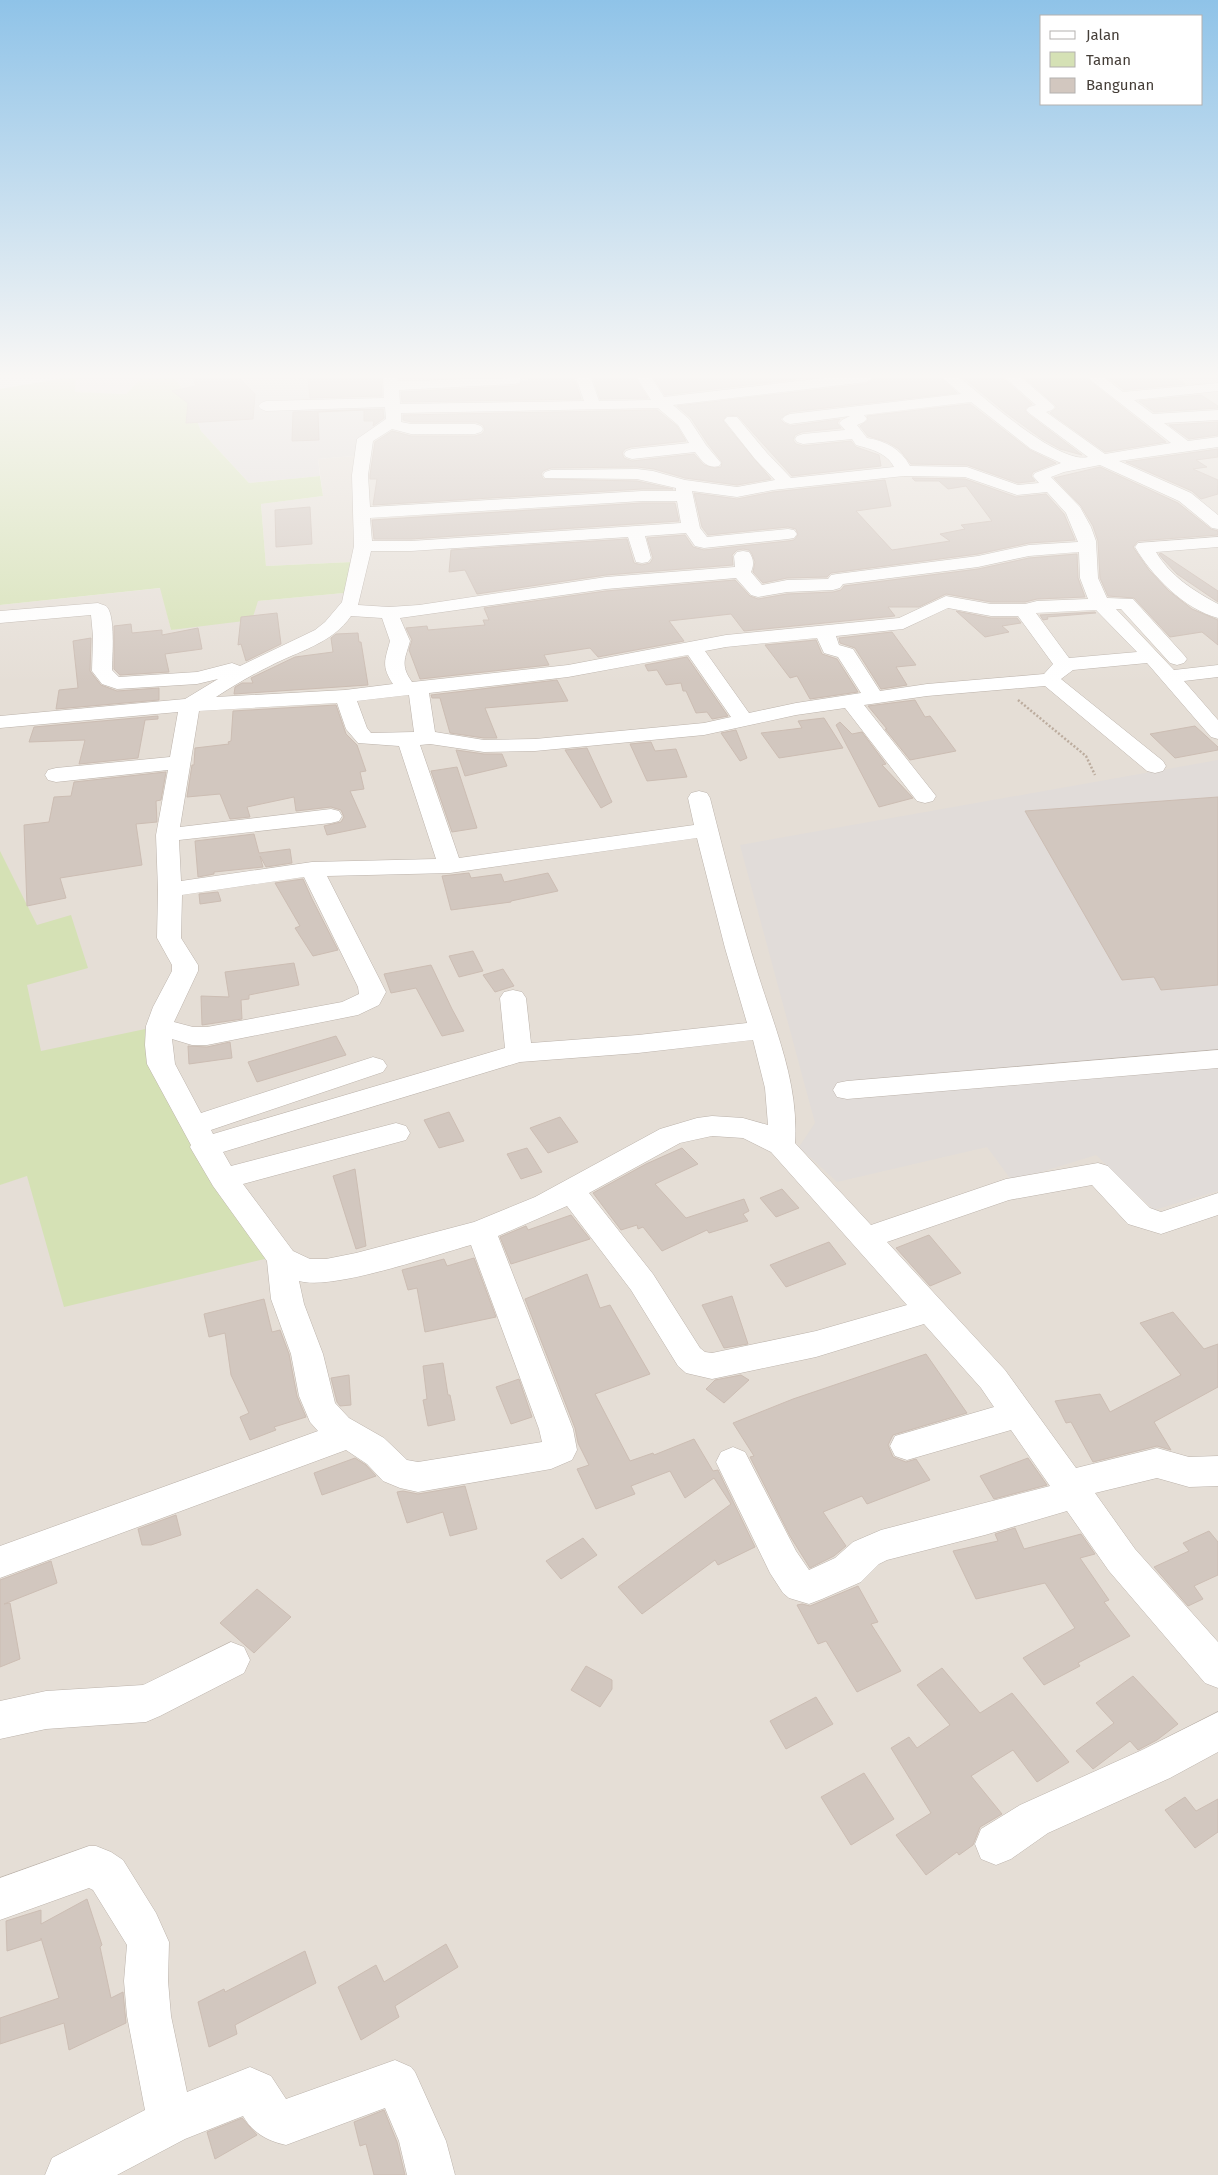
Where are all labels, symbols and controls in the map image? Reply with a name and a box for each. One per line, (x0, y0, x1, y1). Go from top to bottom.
legend (1040, 15, 1203, 105)
text: Jalan (1086, 26, 1120, 44)
text: Taman (1086, 51, 1131, 69)
text: Bangunan (1086, 76, 1154, 94)

